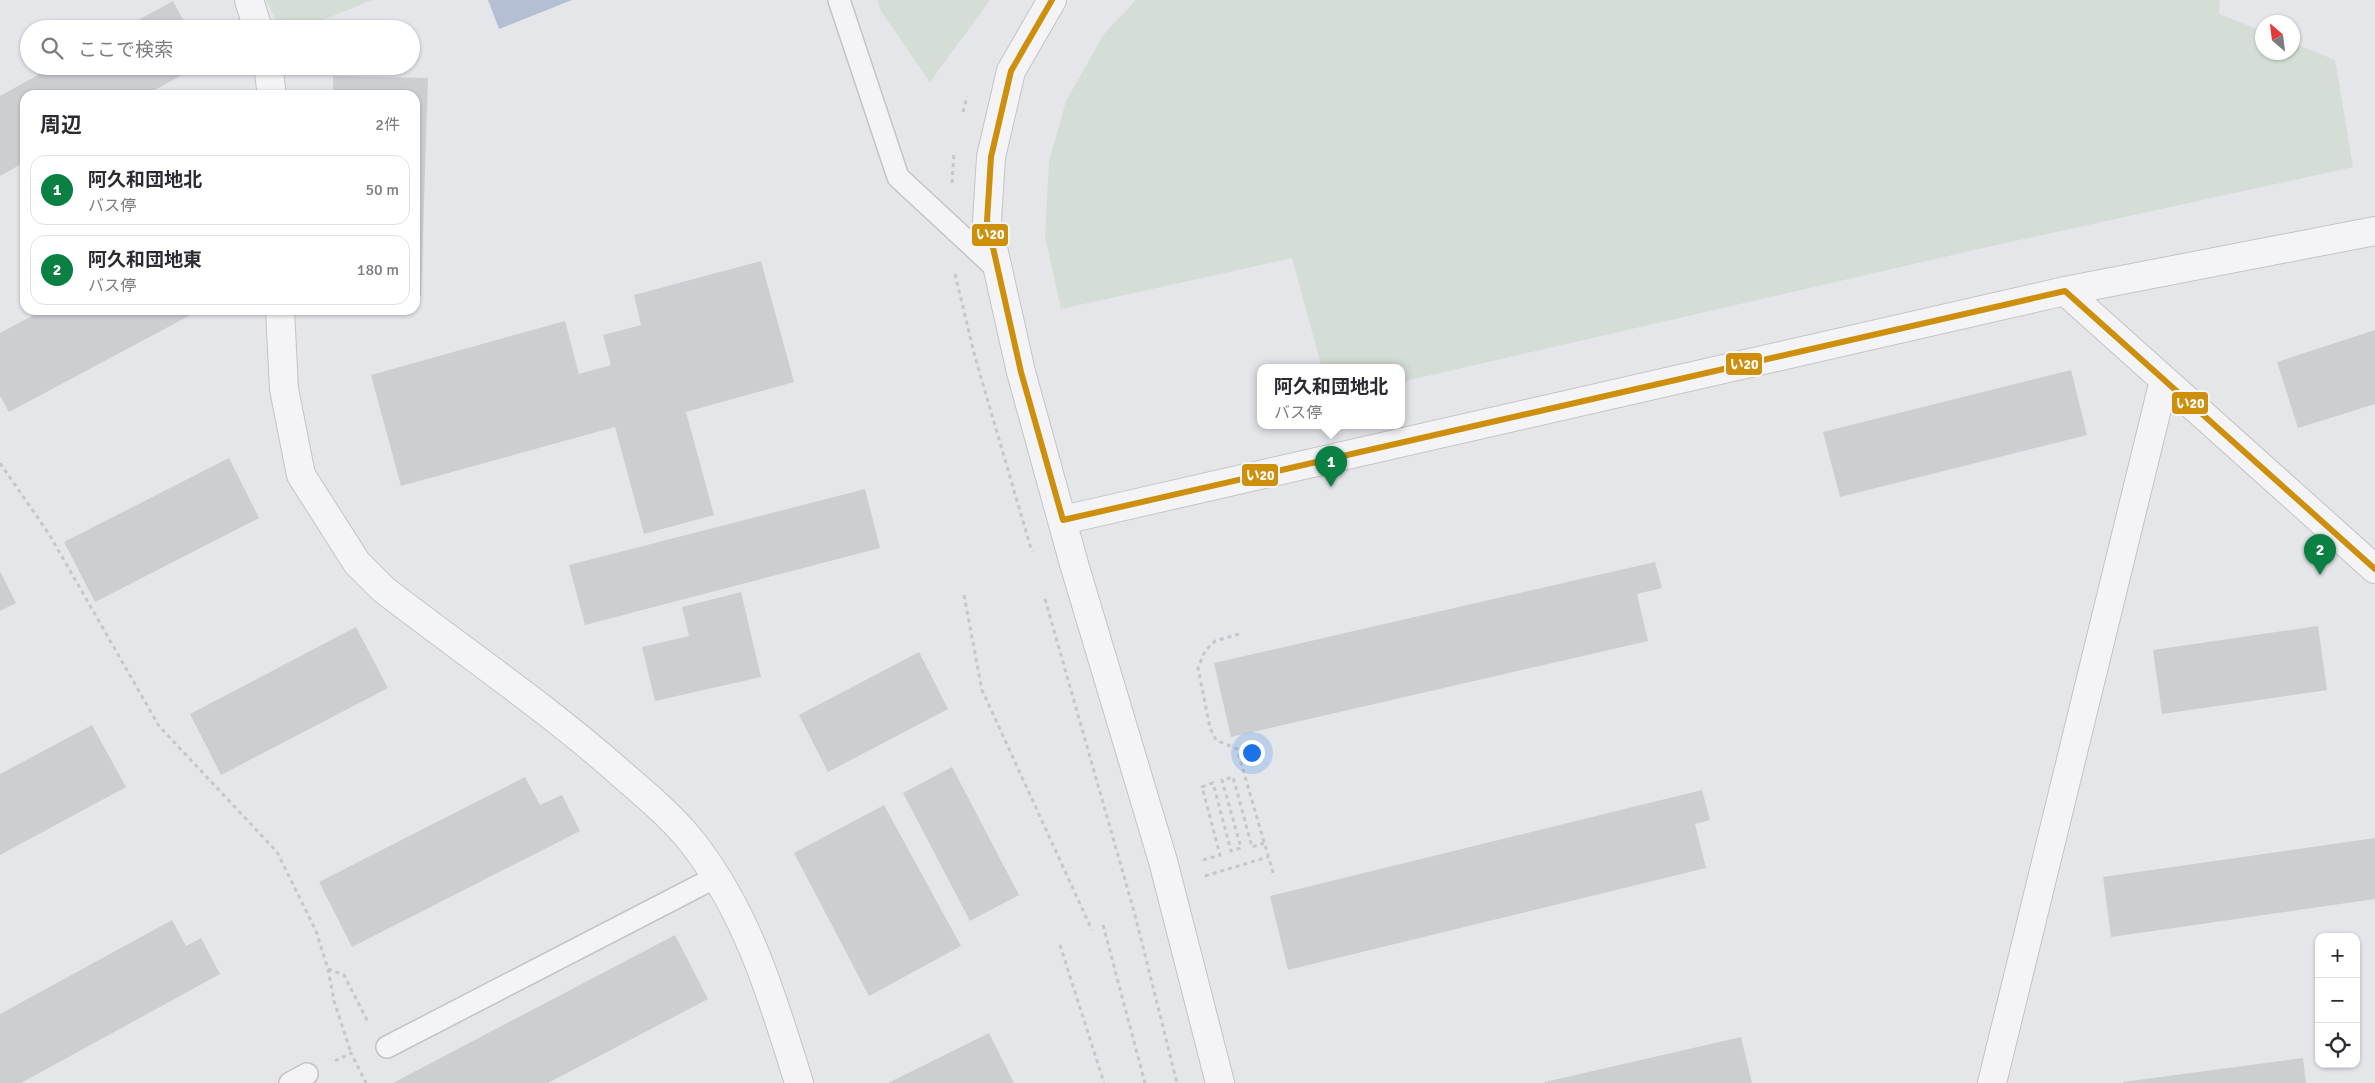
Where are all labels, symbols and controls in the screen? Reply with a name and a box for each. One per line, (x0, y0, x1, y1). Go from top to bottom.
north arrow (2255, 15, 2300, 60)
search box (20, 20, 420, 75)
icon: search (38, 34, 66, 62)
text: ここで検索 (78, 38, 173, 62)
text: 周辺 (40, 112, 82, 138)
text: 2件 (375, 115, 400, 135)
text: 阿久和団地北 (88, 168, 202, 192)
text: 1 (53, 180, 61, 200)
text: 50 m (365, 180, 399, 200)
text: バス停 (88, 196, 136, 216)
line badge: い20 (971, 223, 1009, 247)
text: い20 (975, 226, 1005, 243)
text: 阿久和団地東 (88, 248, 202, 272)
text: 2 (53, 260, 61, 280)
text: 180 m (357, 260, 399, 280)
text: バス停 (88, 276, 136, 296)
line badge: い20 (1725, 352, 1763, 376)
text: い20 (1729, 356, 1759, 373)
popup (1257, 364, 1405, 429)
text: 阿久和団地北 (1274, 375, 1388, 399)
line badge: い20 (2171, 391, 2209, 415)
text: い20 (2175, 395, 2205, 412)
text: バス停 (1274, 403, 1322, 423)
pin: 1 (1315, 446, 1347, 487)
line badge: い20 (1241, 463, 1279, 487)
text: い20 (1245, 467, 1275, 484)
pin: 2 (2304, 534, 2336, 575)
your location (1239, 740, 1265, 766)
map controls (2315, 933, 2360, 1068)
button: + (2315, 933, 2360, 978)
button: − (2315, 978, 2360, 1023)
button: locate (2315, 1023, 2360, 1068)

